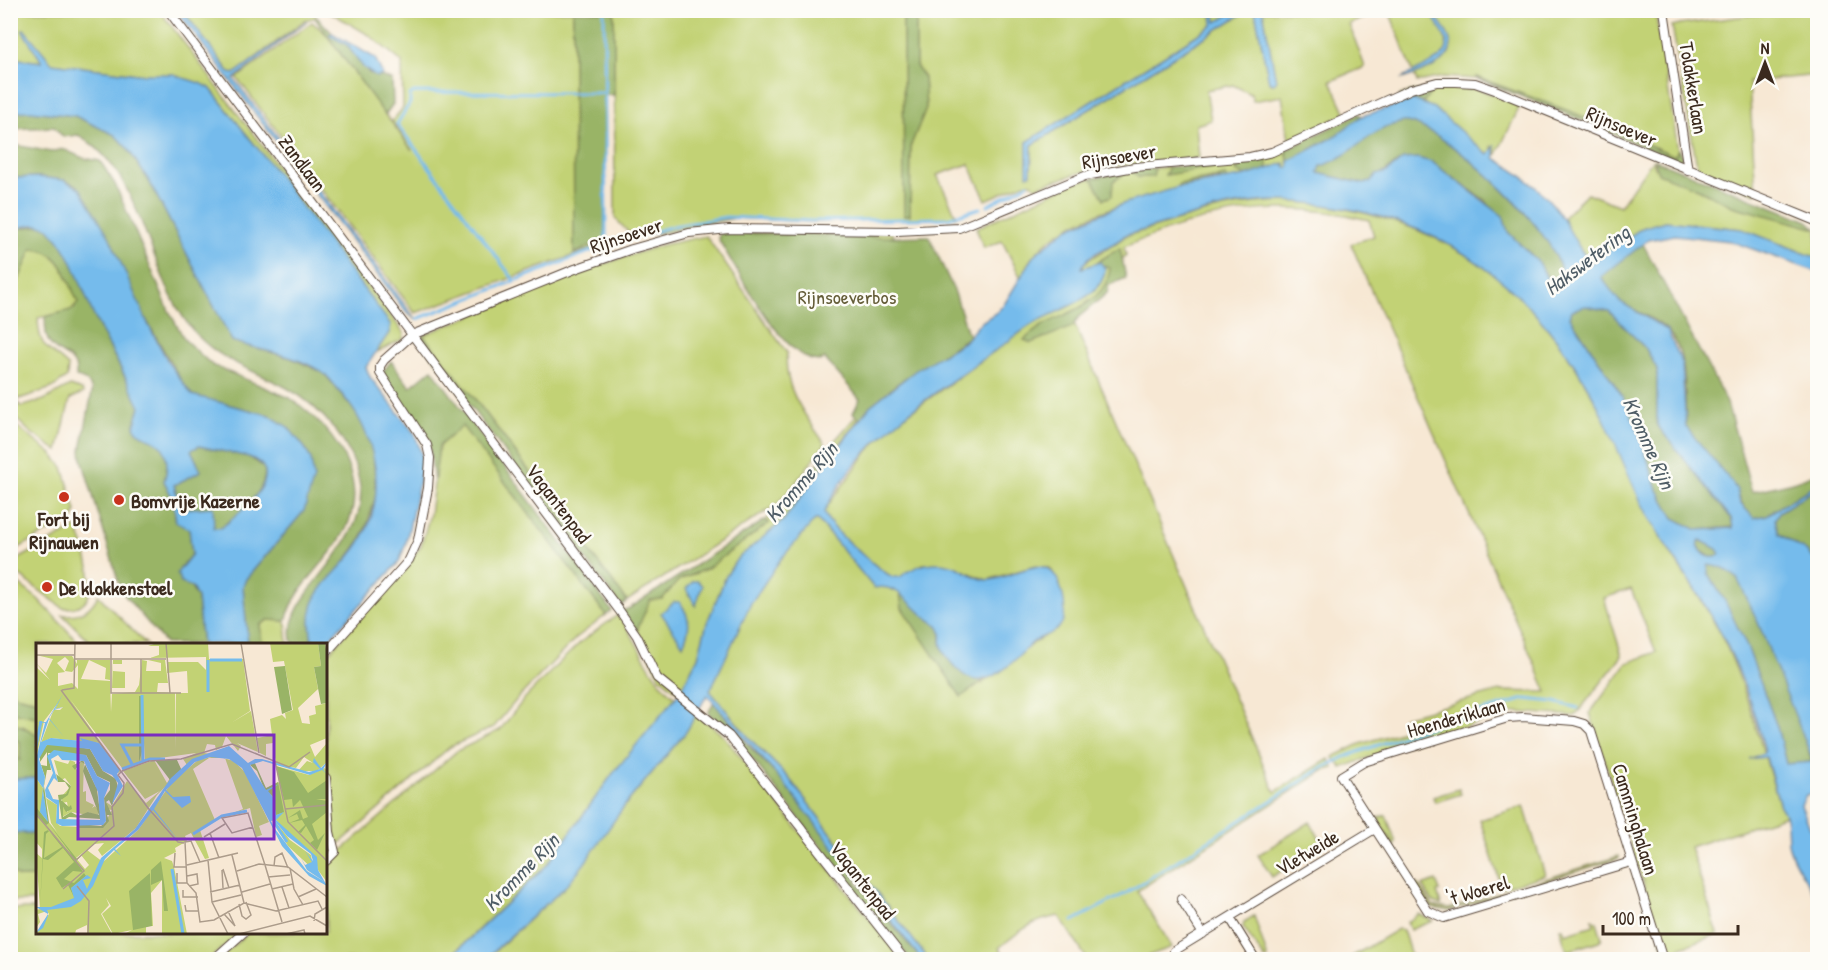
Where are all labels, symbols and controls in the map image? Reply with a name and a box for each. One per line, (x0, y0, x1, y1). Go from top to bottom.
north arrow (1735, 33, 1795, 93)
text: N (1761, 37, 1770, 59)
street label: Tolakkerlaan (1673, 40, 1715, 136)
street label: Rijnsoever (1582, 99, 1662, 153)
street label: Zandlaan (273, 129, 333, 197)
street label: Rijnsoever (1080, 137, 1158, 175)
street label: Rijnsoever (586, 211, 666, 259)
water label: Hakswetering (1538, 217, 1637, 302)
park label: Rijnsoeverbos (798, 283, 897, 310)
water label: Kromme Rijn (1616, 392, 1683, 495)
water label: Kromme Rijn (758, 434, 845, 528)
street label: Vagantenpad (520, 458, 598, 548)
place label: Bomvrije Kazerne (131, 487, 260, 514)
marker: Fort bij Rijnauwen (57, 490, 71, 504)
marker: Bomvrije Kazerne (112, 493, 126, 507)
place label: Fort bij Rijnauwen (29, 505, 99, 555)
place label: De klokkenstoel (59, 574, 173, 601)
marker: De klokkenstoel (40, 580, 54, 594)
inset map (36, 643, 327, 934)
street label: Hoenderiklaan (1404, 690, 1508, 744)
street label: Camminghalaan (1606, 760, 1666, 878)
street label: Vletweide (1271, 823, 1343, 881)
water label: Kromme Rijn (477, 826, 566, 917)
street label: Vagantenpad (824, 835, 902, 925)
street label: 't Woerel (1443, 868, 1513, 912)
scale bar (1603, 898, 1738, 936)
text: 100 m (1612, 906, 1651, 931)

